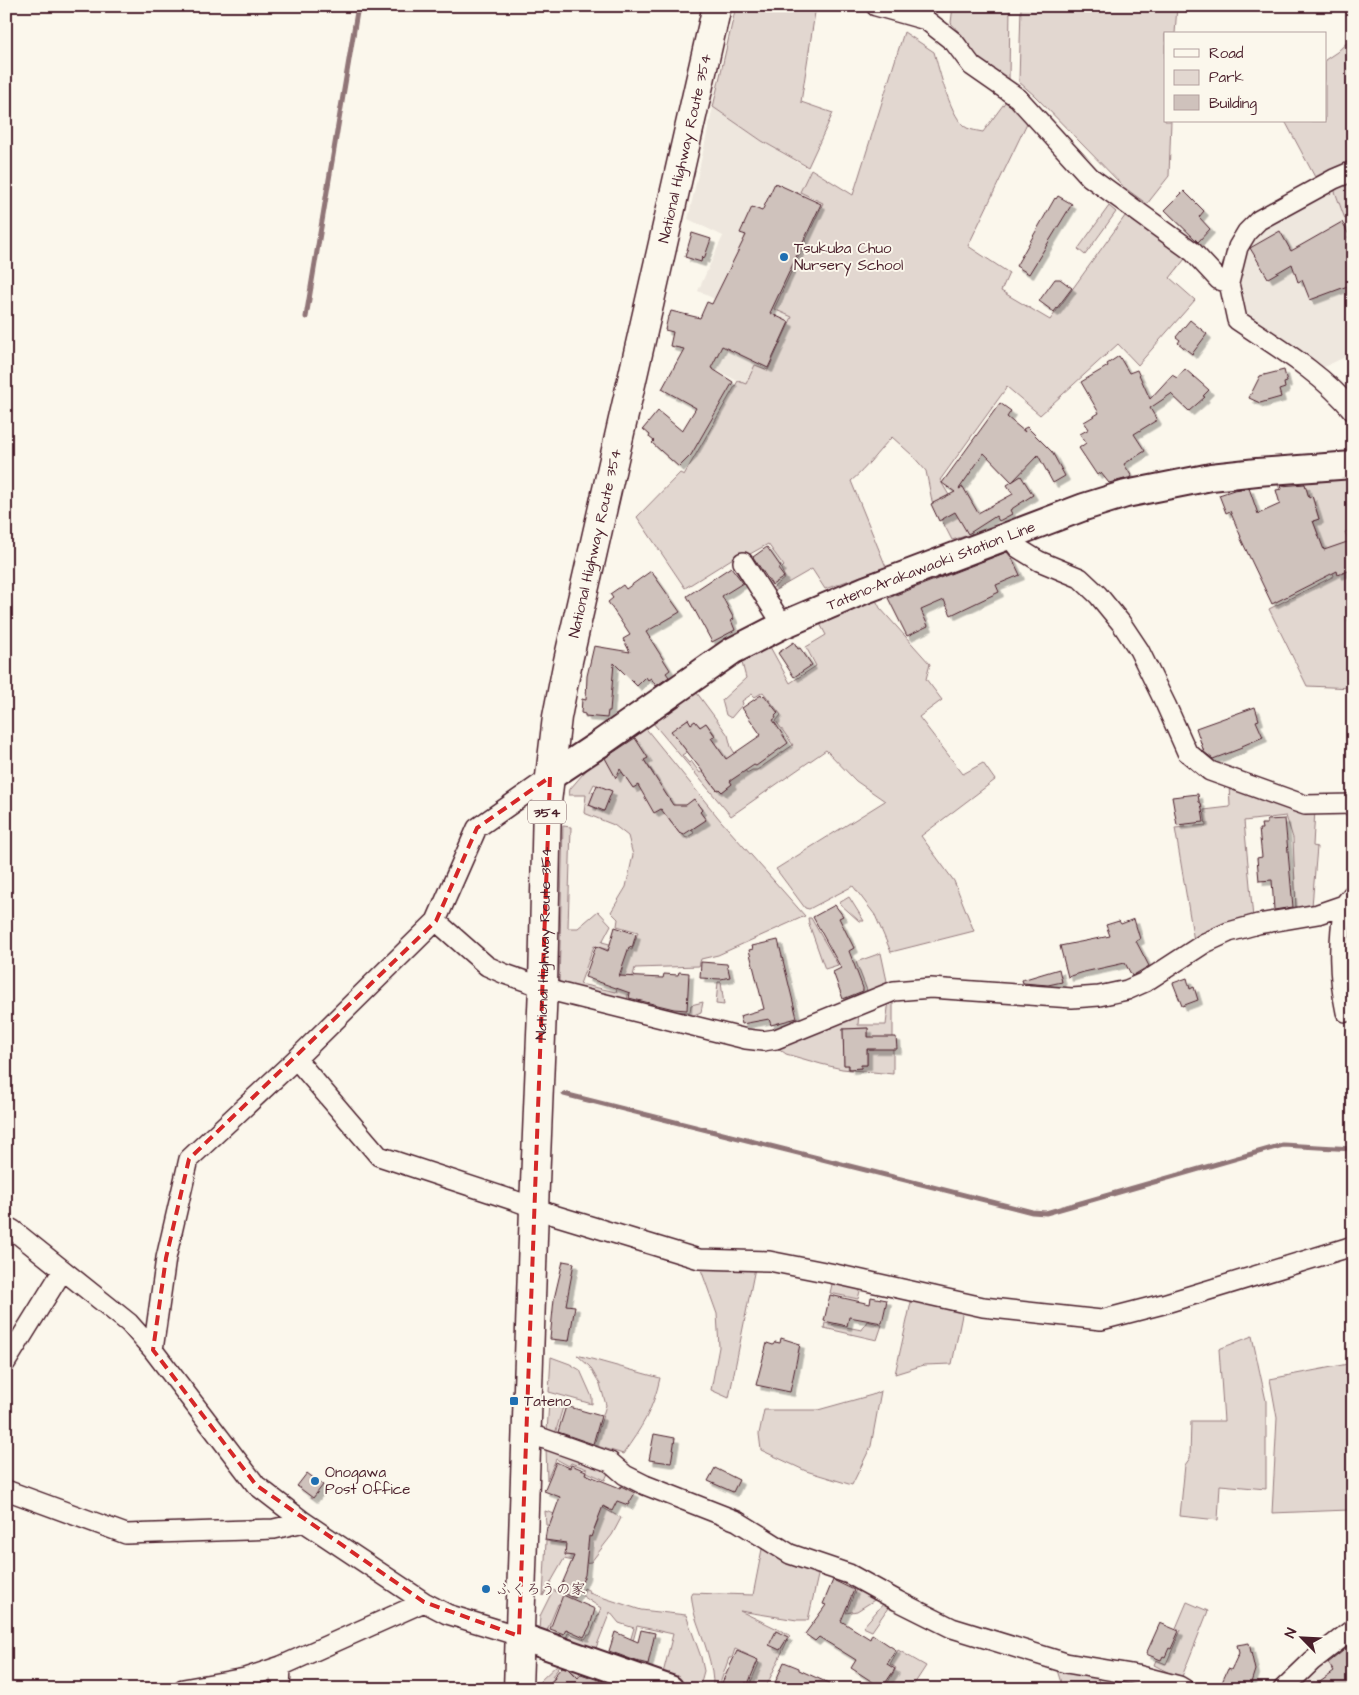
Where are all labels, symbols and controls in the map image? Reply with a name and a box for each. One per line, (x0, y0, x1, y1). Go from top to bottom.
legend (1164, 32, 1326, 122)
text: Road (1209, 43, 1244, 64)
street label: National Highway Route 354 (653, 52, 717, 245)
text: Park (1209, 67, 1244, 88)
text: Building (1209, 93, 1257, 115)
place label: Tsukuba Chuo Nursery School (794, 238, 903, 277)
marker: Tsukuba Chuo Nursery School (778, 251, 790, 263)
street label: National Highway Route 354 (564, 447, 627, 640)
street label: Tateno-Arakawaoki Station Line (824, 516, 1038, 616)
road number: 354 (528, 800, 566, 824)
street label: National Highway Route 354 (531, 847, 557, 1041)
place label: Tateno (524, 1391, 572, 1412)
marker: Tateno (508, 1395, 520, 1407)
place label: Onogawa Post Office (325, 1462, 410, 1500)
marker: Onogawa Post Office (309, 1475, 321, 1487)
place label: ふくろうの家 (496, 1579, 586, 1600)
marker: ふくろうの家 (480, 1583, 492, 1595)
north arrow (1276, 1612, 1326, 1662)
text: N (1280, 1625, 1302, 1641)

